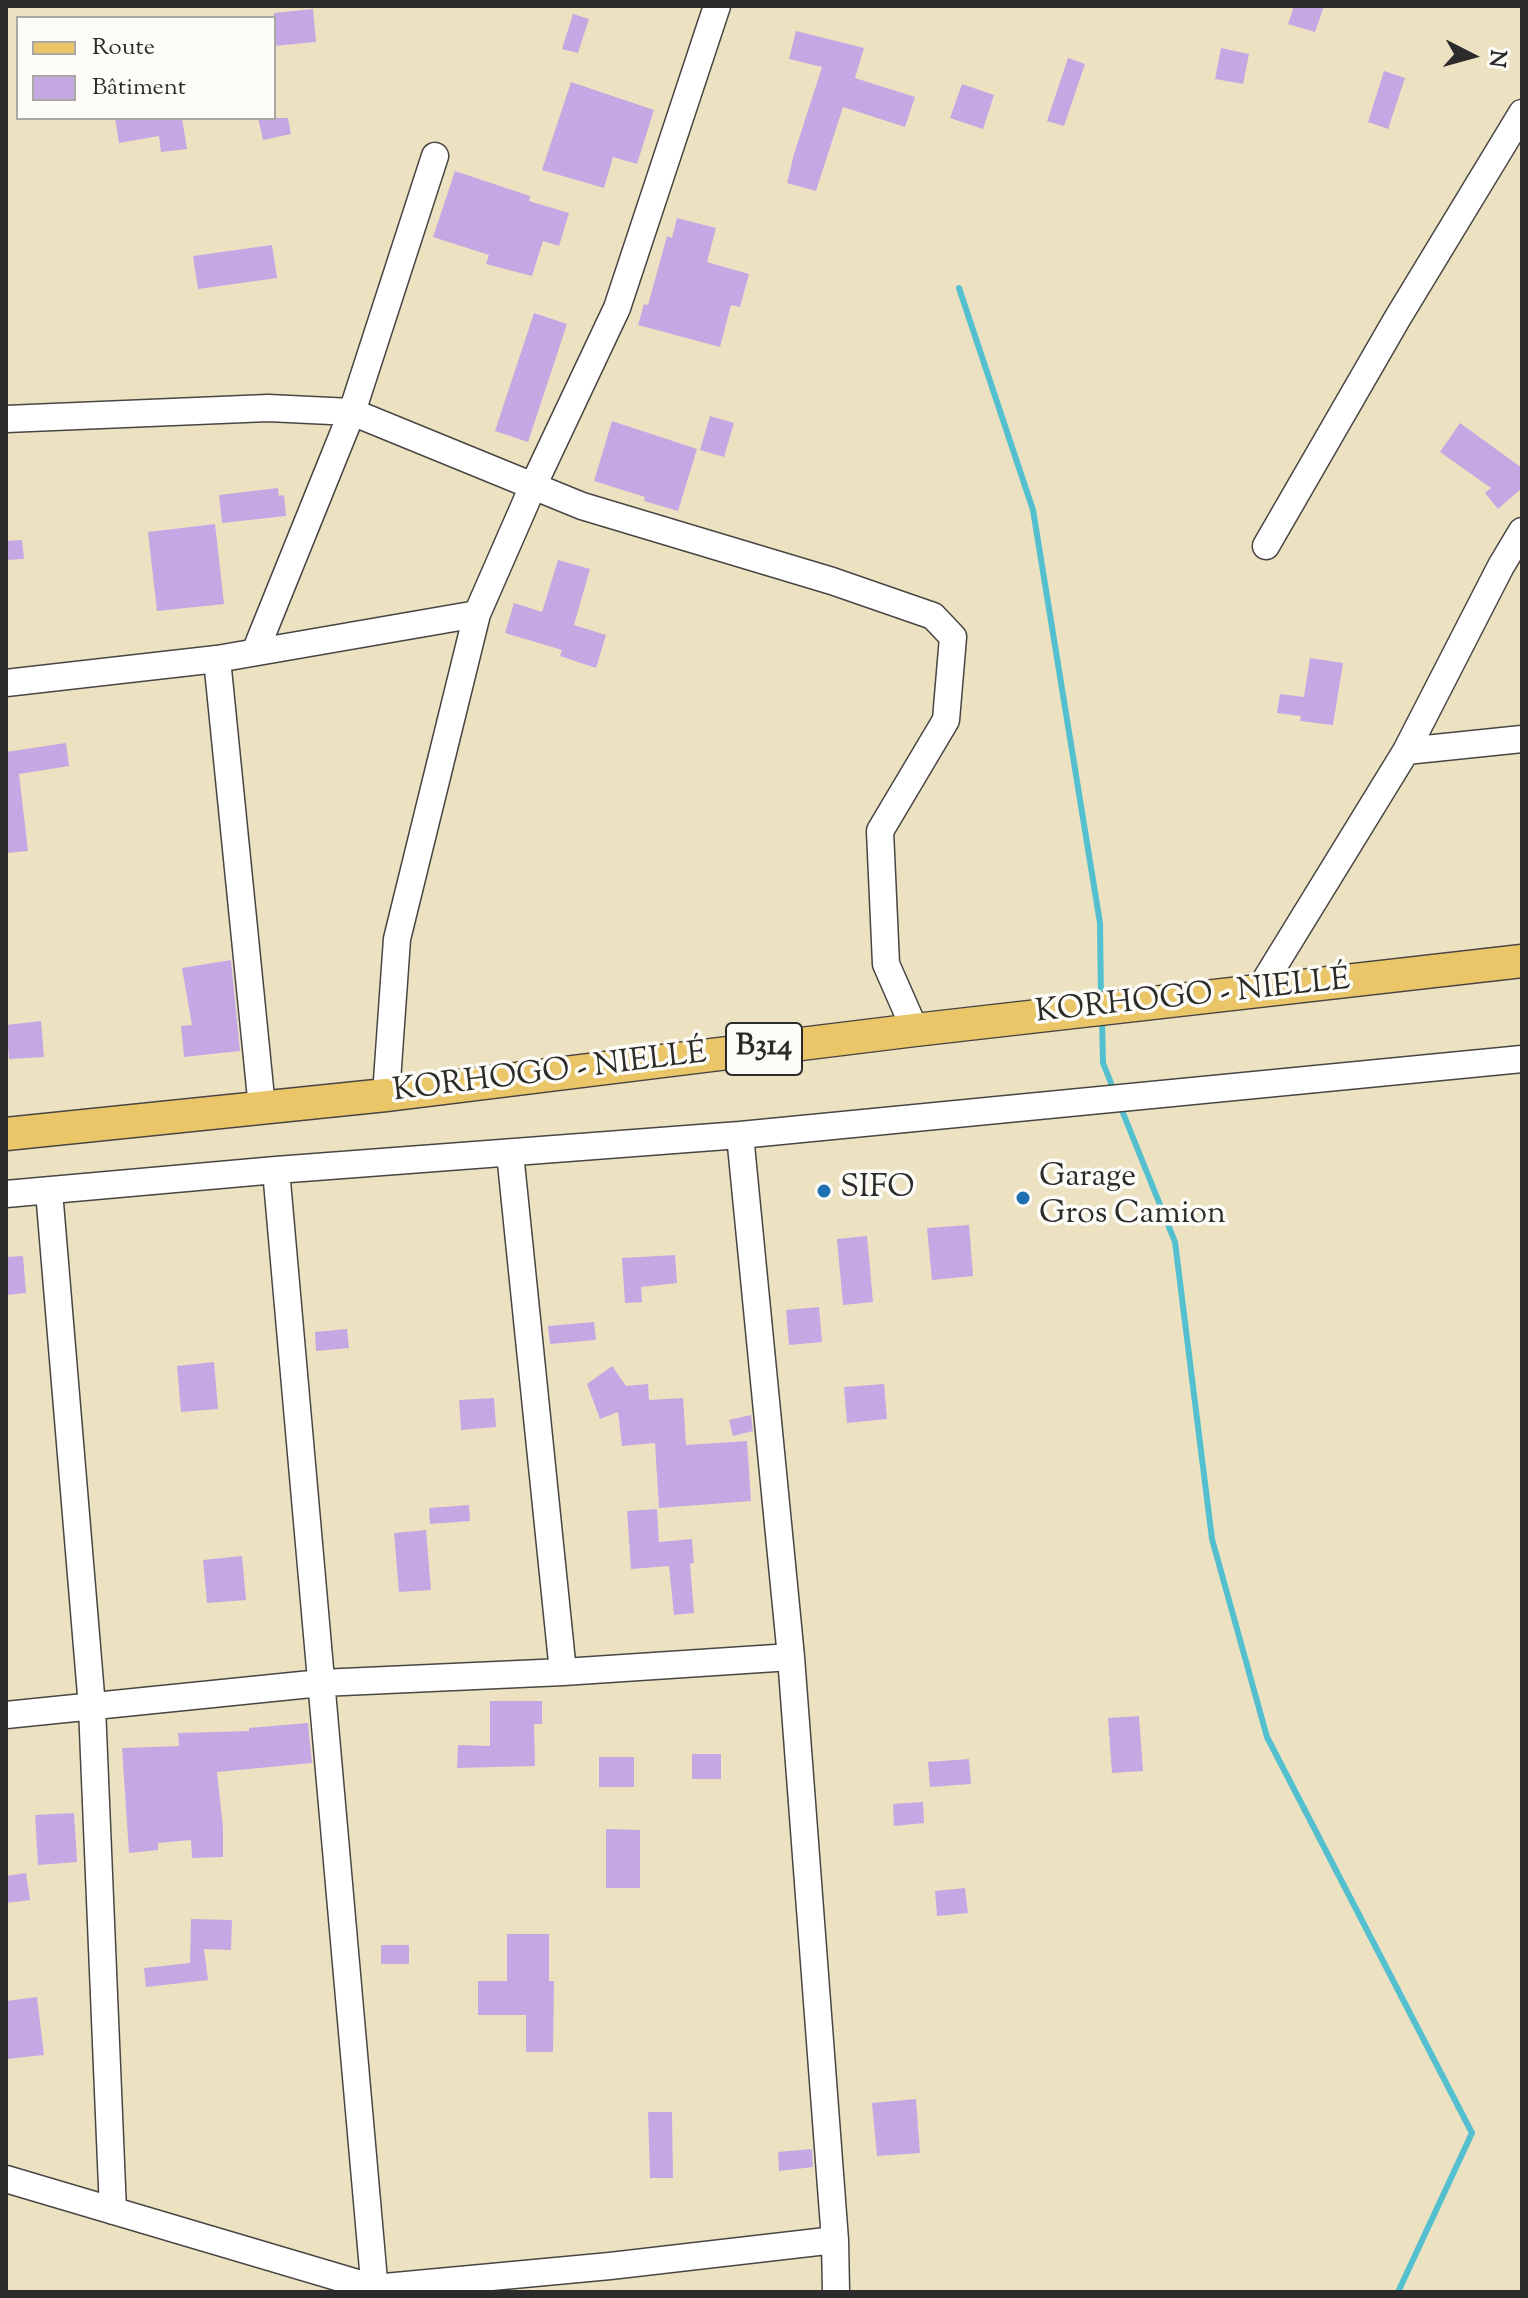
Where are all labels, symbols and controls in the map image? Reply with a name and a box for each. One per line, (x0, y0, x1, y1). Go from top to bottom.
legend (16, 16, 276, 120)
north arrow (1432, 16, 1512, 96)
text: Route (92, 31, 155, 65)
text: N (1479, 48, 1513, 69)
text: Bâtiment (92, 71, 186, 105)
street label: KORHOGO - NIELLÉ (1034, 963, 1352, 1035)
road number: B314 (726, 1023, 802, 1075)
street label: KORHOGO - NIELLÉ (391, 1037, 709, 1113)
place label: Garage Gros Camion (1039, 1161, 1226, 1236)
place label: SIFO (840, 1172, 915, 1210)
marker: SIFO (815, 1182, 833, 1200)
marker: Garage Gros Camion (1014, 1189, 1032, 1207)

